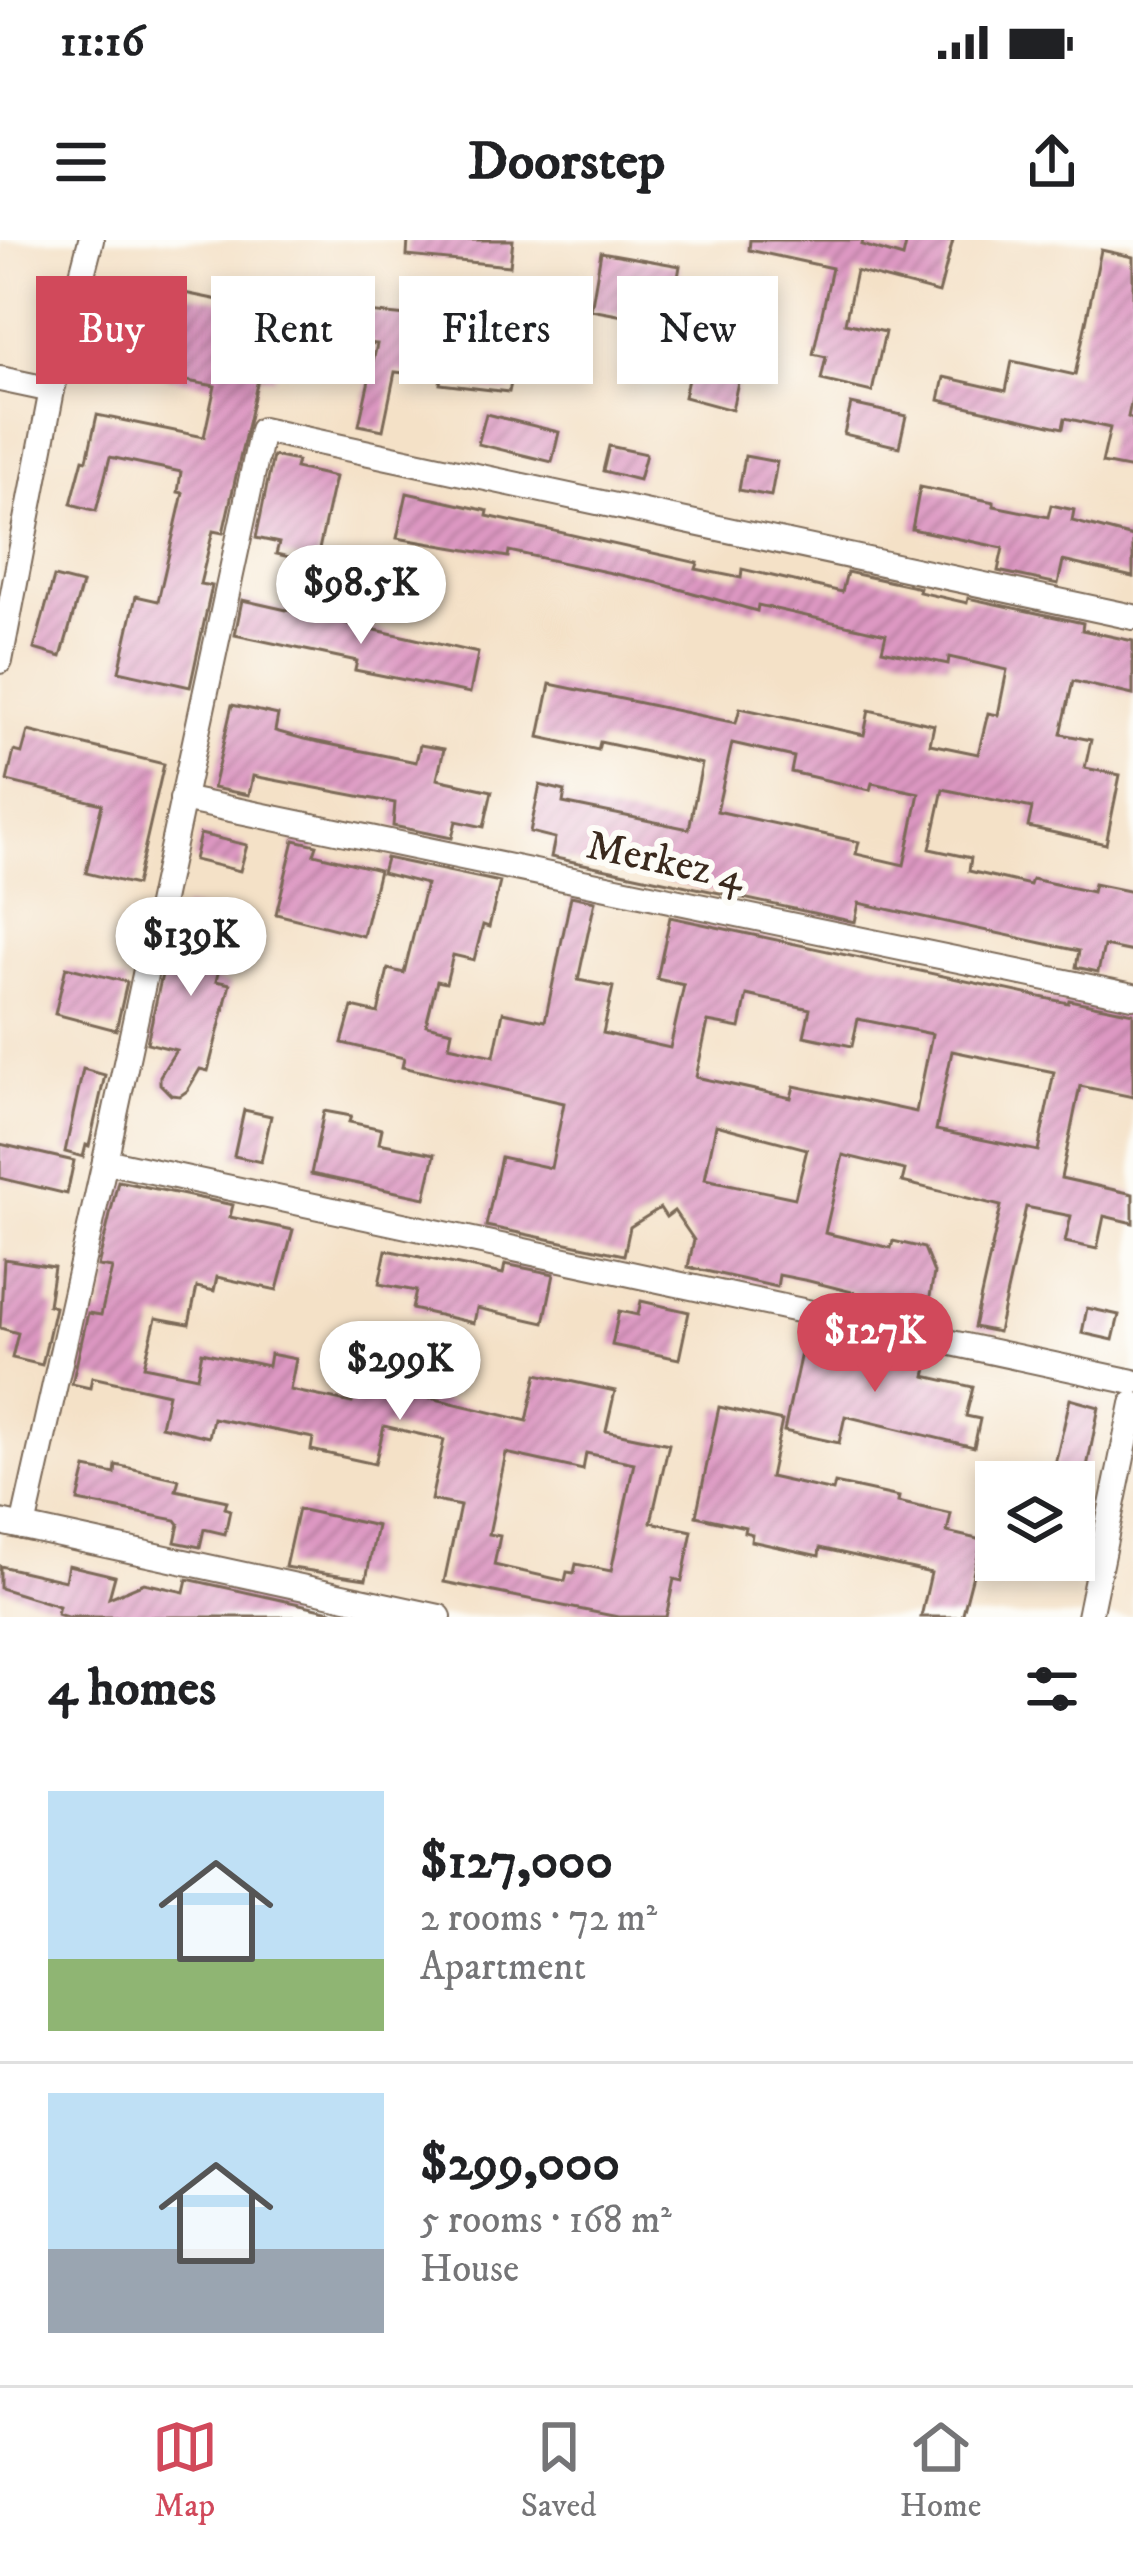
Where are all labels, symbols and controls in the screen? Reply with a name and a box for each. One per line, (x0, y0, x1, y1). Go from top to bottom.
text: 11:16 (60, 14, 145, 70)
icon: menu (48, 129, 114, 195)
text: Doorstep (468, 129, 665, 196)
icon: share (1019, 129, 1085, 195)
chip: Buy (36, 276, 187, 384)
chip: Rent (211, 276, 375, 384)
chip: Filters (399, 276, 593, 384)
chip: New (617, 276, 778, 384)
pin: $98.5K (263, 545, 459, 647)
text: $98.5K (303, 559, 419, 608)
street label: Merkez 4 (582, 820, 750, 904)
pin: $139K (107, 897, 275, 999)
text: $139K (142, 911, 240, 960)
pin: $127K (791, 1293, 959, 1395)
text: $127K (824, 1307, 926, 1356)
pin: $299K (316, 1321, 484, 1423)
text: $299K (347, 1335, 453, 1384)
map controls (975, 1461, 1095, 1581)
button: layers (975, 1461, 1095, 1581)
icon: filters (1019, 1656, 1085, 1722)
text: 4 homes (48, 1657, 216, 1721)
text: $127,000 (420, 1830, 613, 1894)
icon: home (144, 1839, 288, 1983)
text: 2 rooms · 72 m² (420, 1894, 657, 1943)
text: Apartment (420, 1943, 586, 1992)
text: $299,000 (420, 2132, 620, 2196)
icon: home (144, 2141, 288, 2285)
text: 5 rooms · 168 m² (420, 2196, 672, 2245)
text: House (420, 2245, 519, 2294)
tab: Map (152, 2414, 218, 2527)
tab: Saved (521, 2414, 597, 2527)
tab: Home (900, 2414, 981, 2527)

